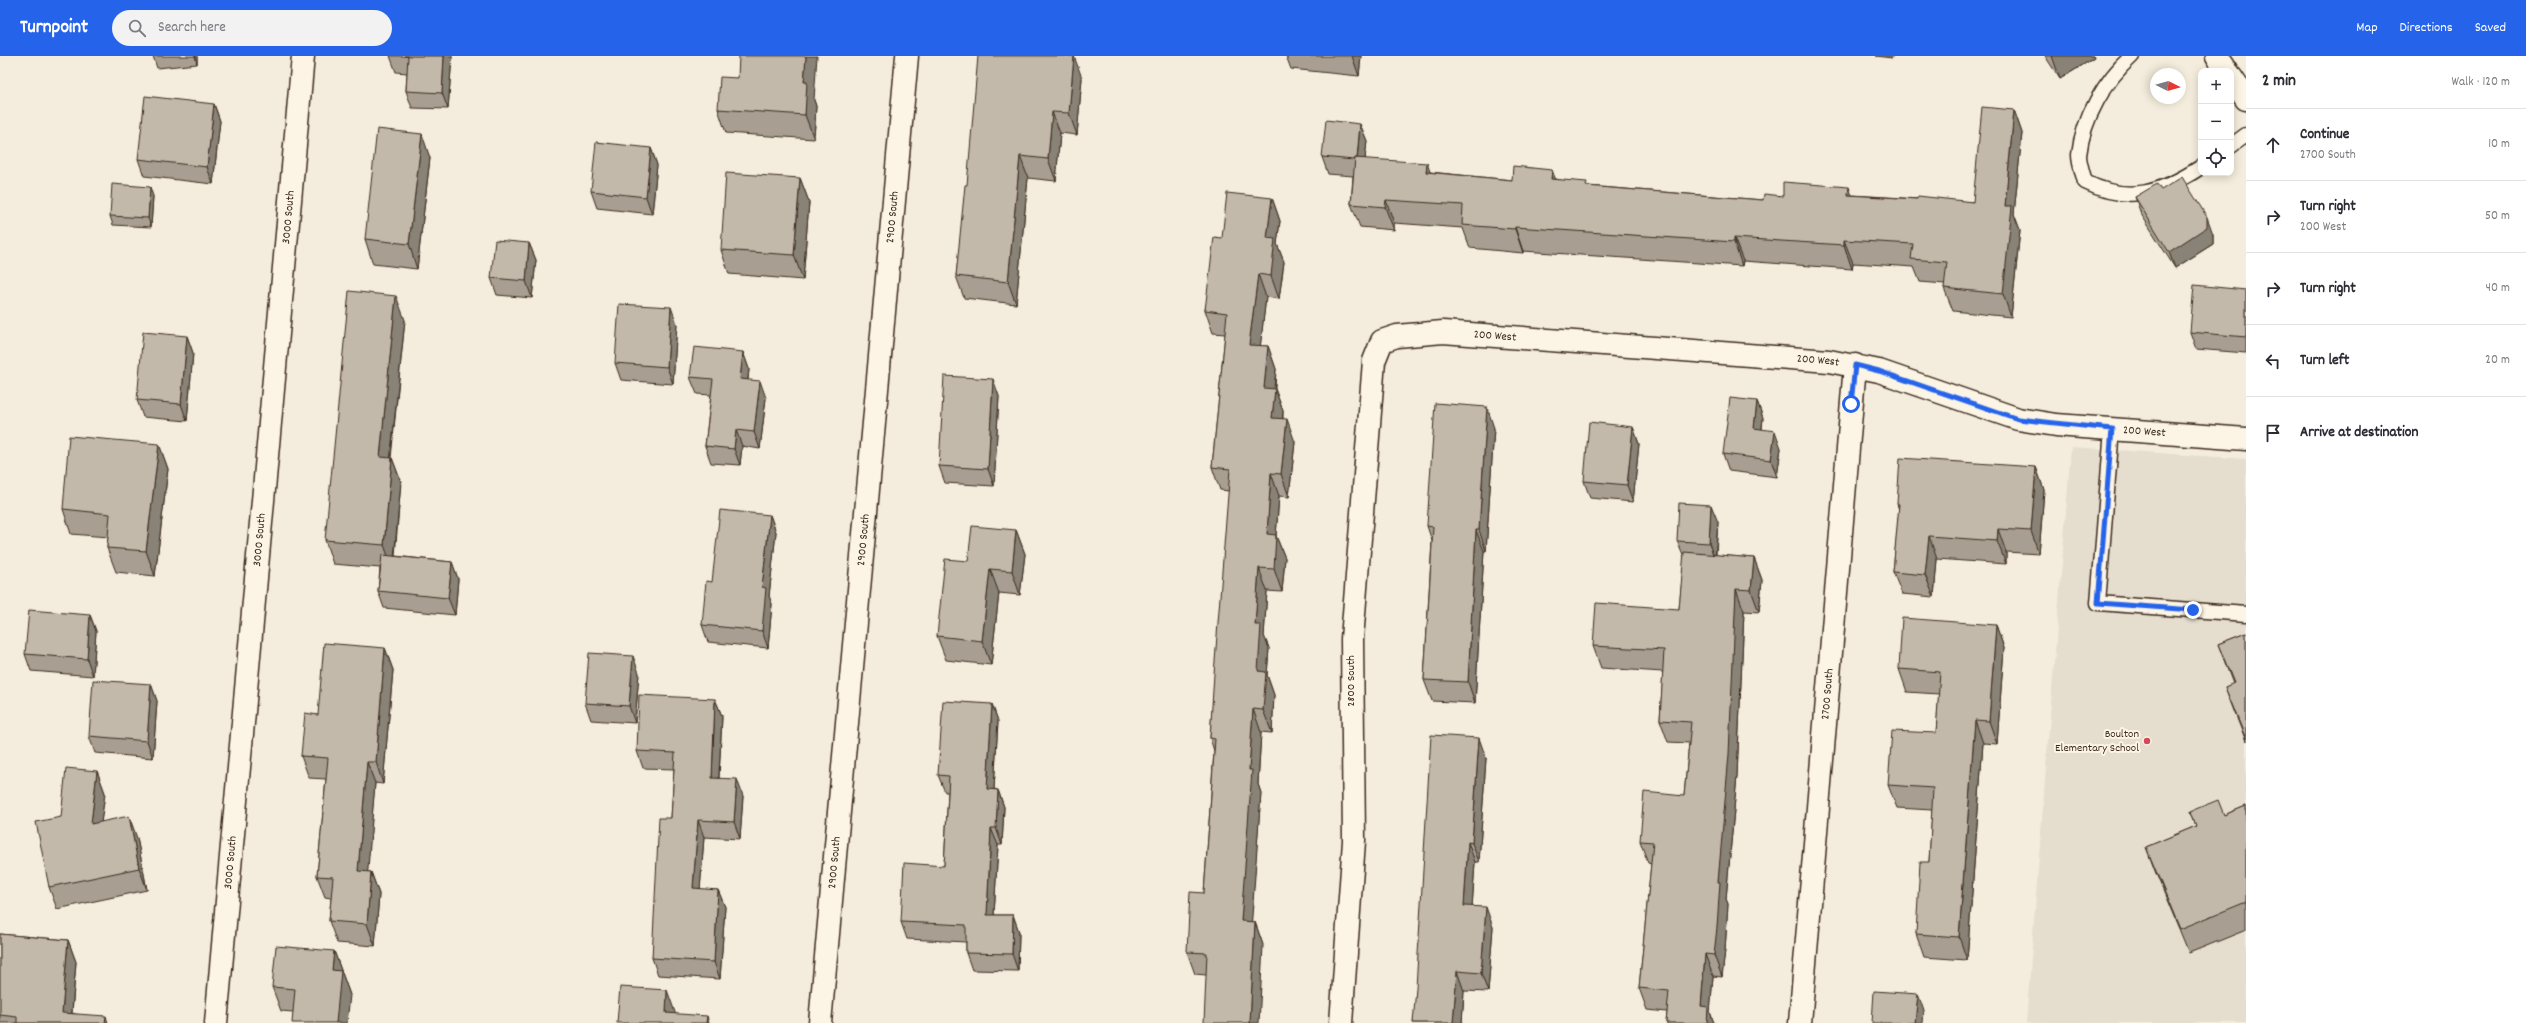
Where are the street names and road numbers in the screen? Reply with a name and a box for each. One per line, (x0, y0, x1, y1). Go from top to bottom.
street label: 3000 South (278, 190, 299, 245)
street label: 2900 South (882, 190, 903, 244)
street label: 200 West (1473, 326, 1518, 346)
street label: 200 West (1796, 350, 1841, 371)
street label: 200 West (2122, 421, 2167, 442)
street label: 3000 South (249, 513, 270, 567)
street label: 2900 South (853, 513, 874, 567)
street label: 2800 South (1343, 655, 1360, 707)
street label: 2700 South (1817, 668, 1838, 720)
street label: 3000 South (220, 835, 241, 890)
street label: 2900 South (824, 836, 845, 889)

